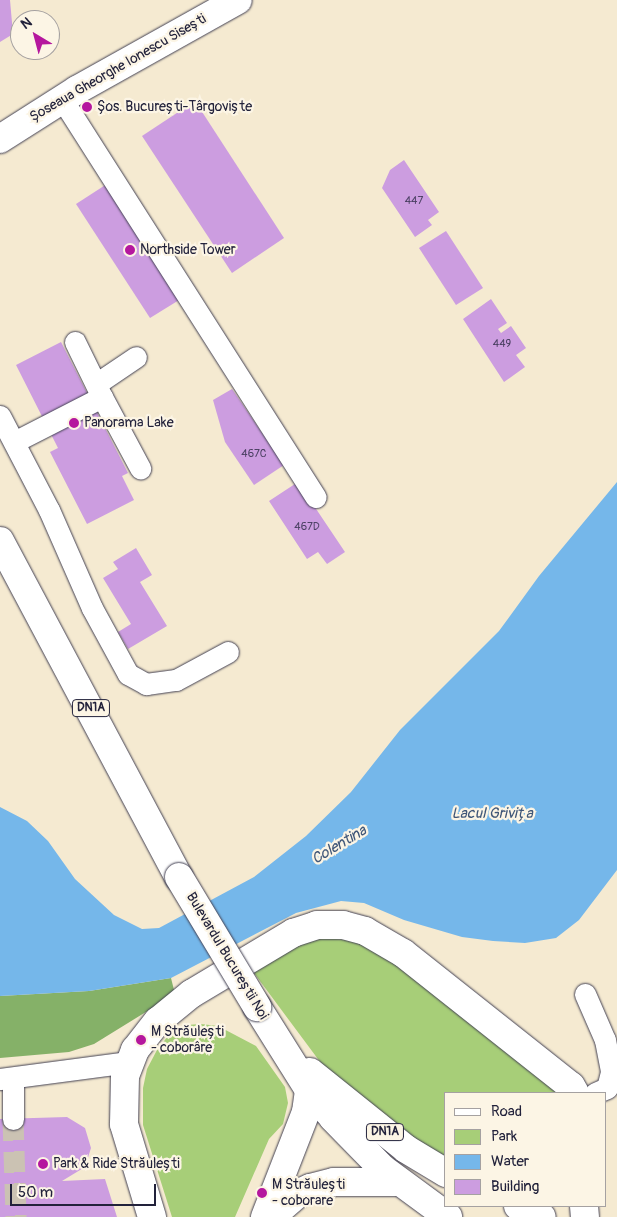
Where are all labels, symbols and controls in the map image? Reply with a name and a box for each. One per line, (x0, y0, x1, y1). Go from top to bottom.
north arrow (10, 10, 60, 60)
street label: Șoseaua Gheorghe Ionescu Sisești (27, 11, 209, 125)
text: N (17, 14, 35, 33)
place label: Șos. București-Târgoviște (97, 99, 252, 115)
marker: Șos. București-Târgoviște (81, 101, 93, 113)
house number: 447 (405, 194, 423, 208)
place label: Northside Tower (140, 242, 236, 258)
marker: Northside Tower (124, 244, 136, 256)
house number: 449 (493, 337, 511, 351)
place label: Panorama Lake (84, 415, 174, 431)
marker: Panorama Lake (68, 417, 80, 429)
house number: 467C (241, 447, 267, 461)
house number: 467D (294, 520, 320, 534)
road number: DN1A (71, 698, 111, 718)
water label: Lacul Grivița (451, 805, 533, 823)
water label: Colentina (309, 822, 369, 868)
street label: Bulevardul Bucureștii Noi (182, 889, 272, 1023)
place label: M Străulești - coborâre (151, 1024, 224, 1056)
marker: M Străulești - coborâre (135, 1034, 147, 1046)
legend (444, 1092, 607, 1207)
text: Road (491, 1102, 522, 1121)
road number: DN1A (365, 1122, 405, 1142)
text: Park (491, 1127, 517, 1146)
text: Water (491, 1152, 529, 1171)
place label: Park & Ride Străulești (53, 1156, 180, 1172)
marker: Park & Ride Străulești (37, 1158, 49, 1170)
scale bar (12, 1174, 159, 1206)
place label: M Străulești - coborare (272, 1177, 345, 1210)
text: Building (491, 1177, 539, 1196)
text: 50 m (18, 1183, 53, 1202)
marker: M Străulești - coborare (256, 1187, 268, 1199)

